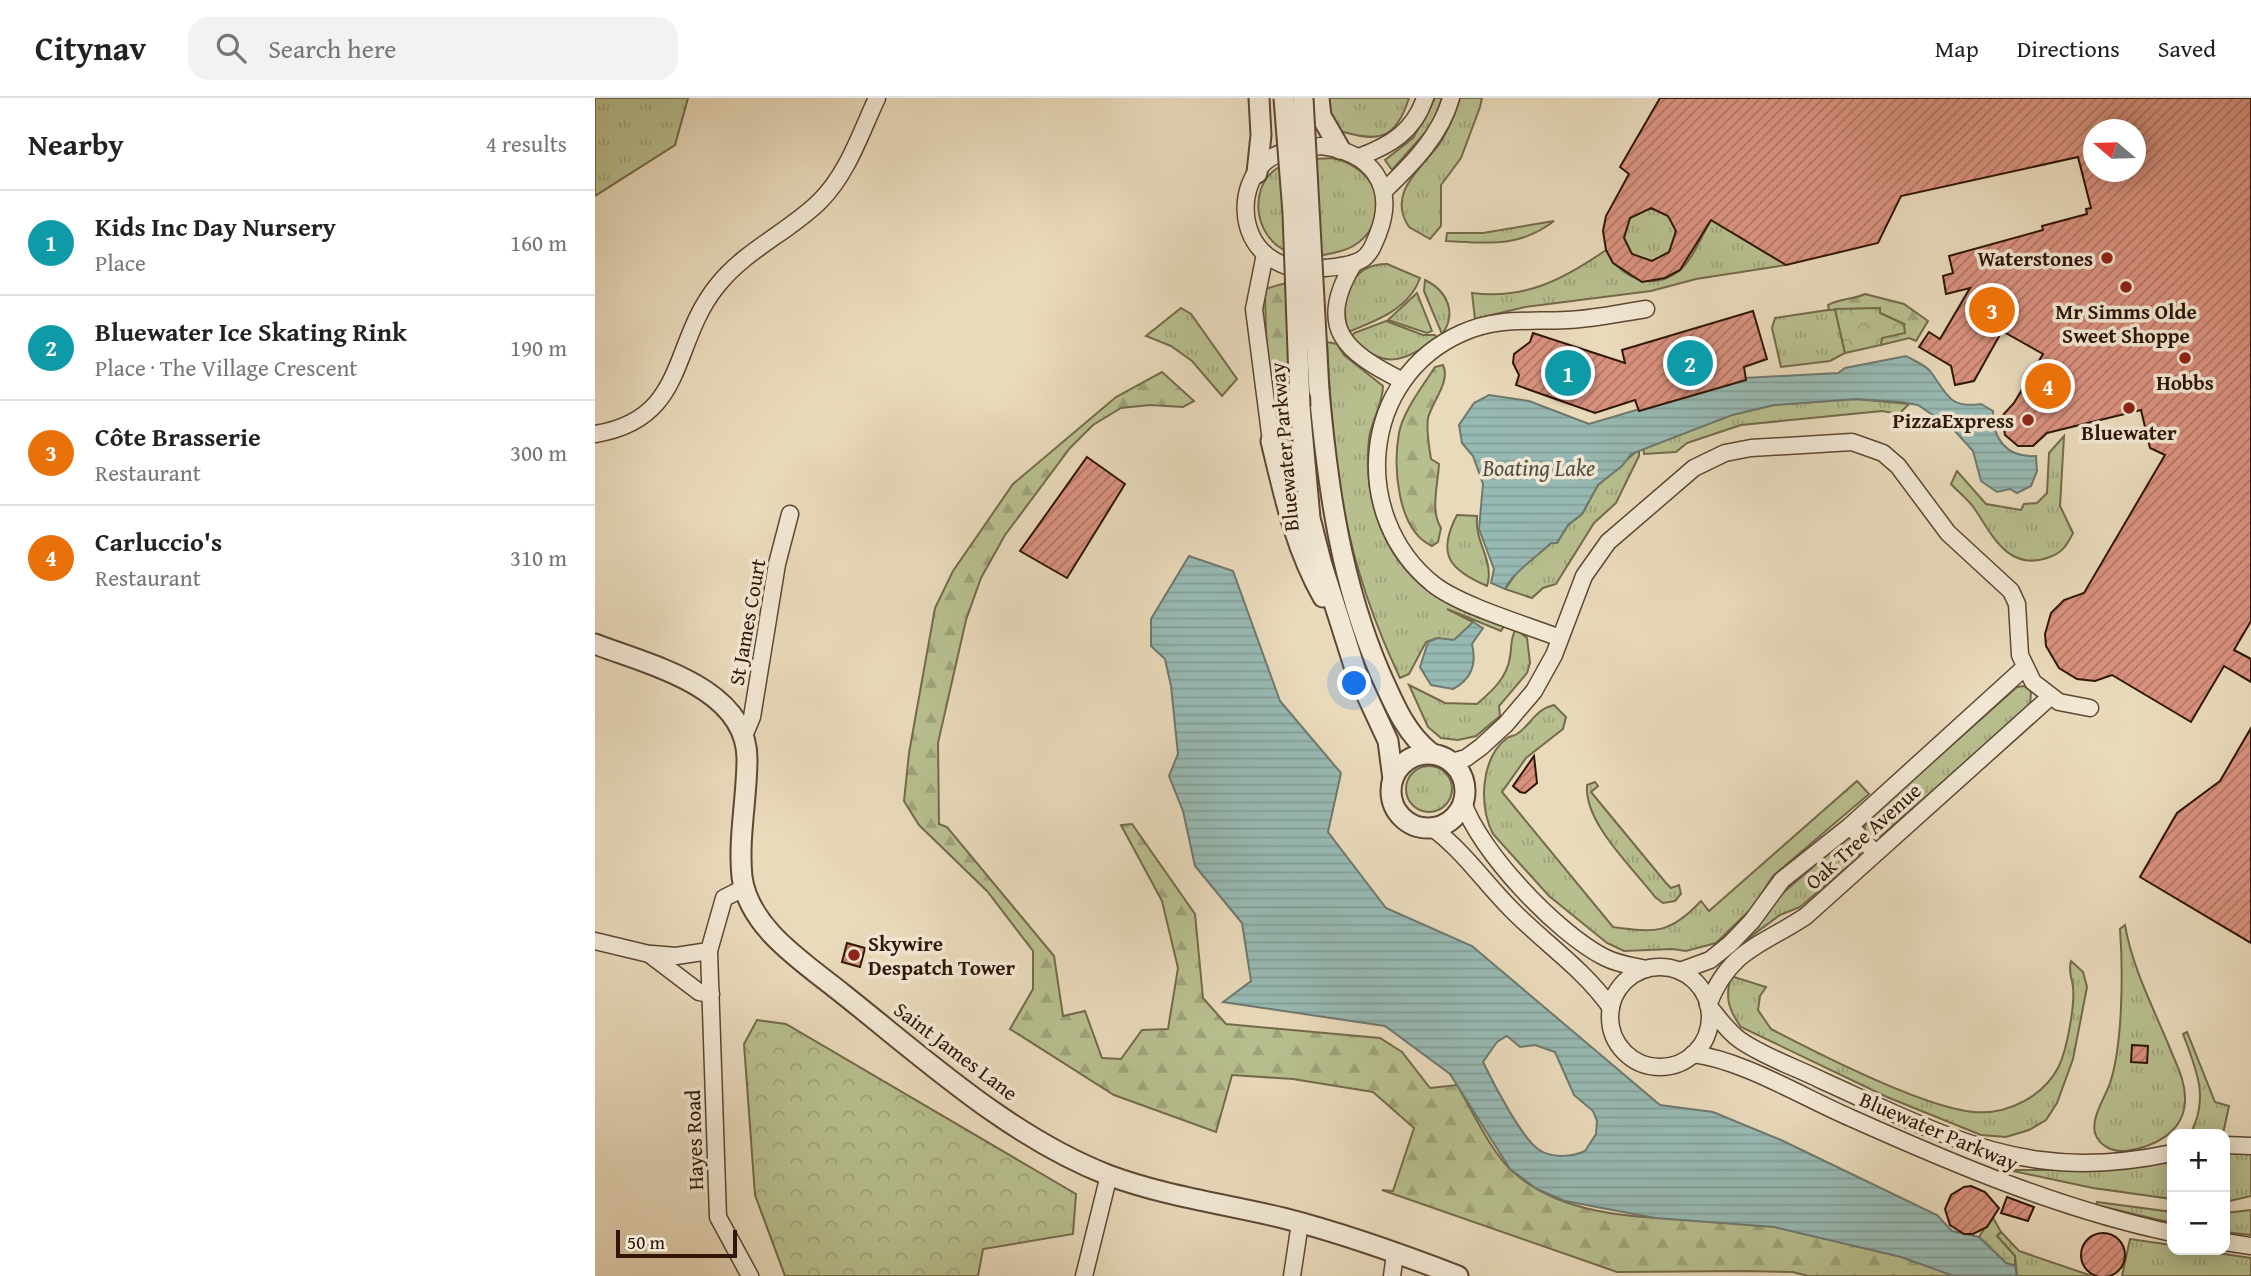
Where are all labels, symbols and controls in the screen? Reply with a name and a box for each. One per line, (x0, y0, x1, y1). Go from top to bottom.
search box (188, 17, 678, 80)
text: Citynav (35, 24, 146, 72)
icon: search (212, 29, 250, 67)
text: Search here (268, 29, 396, 68)
text: Map (1935, 31, 1979, 66)
text: Directions (2017, 31, 2120, 66)
text: Saved (2158, 31, 2216, 66)
north arrow (2083, 119, 2146, 182)
text: Nearby (28, 122, 124, 166)
text: 4 results (486, 127, 567, 160)
text: Kids Inc Day Nursery (95, 207, 336, 246)
text: 1 (45, 226, 57, 259)
text: 160 m (510, 226, 567, 259)
place label: Waterstones (1977, 243, 2093, 274)
text: Place (95, 246, 146, 279)
marker: Waterstones (2099, 250, 2115, 266)
marker: Mr Simms Olde Sweet Shoppe (2118, 279, 2134, 295)
pin: 3 (1969, 284, 2015, 336)
place label: Mr Simms Olde Sweet Shoppe (2055, 296, 2197, 351)
text: Bluewater Ice Skating Rink (95, 312, 407, 351)
text: 2 (45, 331, 57, 364)
text: 190 m (510, 331, 567, 364)
pin: 2 (1667, 337, 1713, 389)
pin: 1 (1545, 347, 1591, 399)
marker: Hobbs (2177, 350, 2193, 366)
text: Place · The Village Crescent (95, 351, 357, 384)
pin: 4 (2025, 360, 2071, 412)
street label: Bluewater Parkway (1261, 361, 1307, 533)
place label: Hobbs (2156, 367, 2214, 398)
marker: Bluewater (2121, 400, 2137, 416)
place label: PizzaExpress (1893, 405, 2014, 436)
marker: PizzaExpress (2020, 412, 2036, 428)
text: Côte Brasserie (95, 417, 261, 456)
place label: Bluewater (2081, 417, 2177, 448)
text: 3 (45, 436, 57, 469)
text: 300 m (510, 436, 567, 469)
water label: Boating Lake (1482, 451, 1595, 484)
text: Restaurant (95, 456, 201, 489)
text: Carluccio's (95, 522, 222, 561)
text: 4 (45, 541, 57, 574)
text: 310 m (510, 541, 567, 574)
street label: St James Court (721, 556, 774, 688)
text: Restaurant (95, 561, 201, 594)
your location (1337, 666, 1371, 700)
street label: Oak Tree Avenue (1798, 775, 1928, 897)
place label: Skywire Despatch Tower (868, 928, 1016, 983)
marker: Skywire Despatch Tower (846, 947, 862, 963)
street label: Saint James Lane (887, 994, 1025, 1108)
street label: Bluewater Parkway (1855, 1084, 2024, 1179)
street label: Hayes Road (677, 1088, 711, 1191)
map controls (2167, 1129, 2230, 1255)
button: + (2167, 1129, 2230, 1192)
button: − (2167, 1192, 2230, 1255)
scale bar (616, 1227, 737, 1259)
text: 50 m (627, 1228, 665, 1256)

